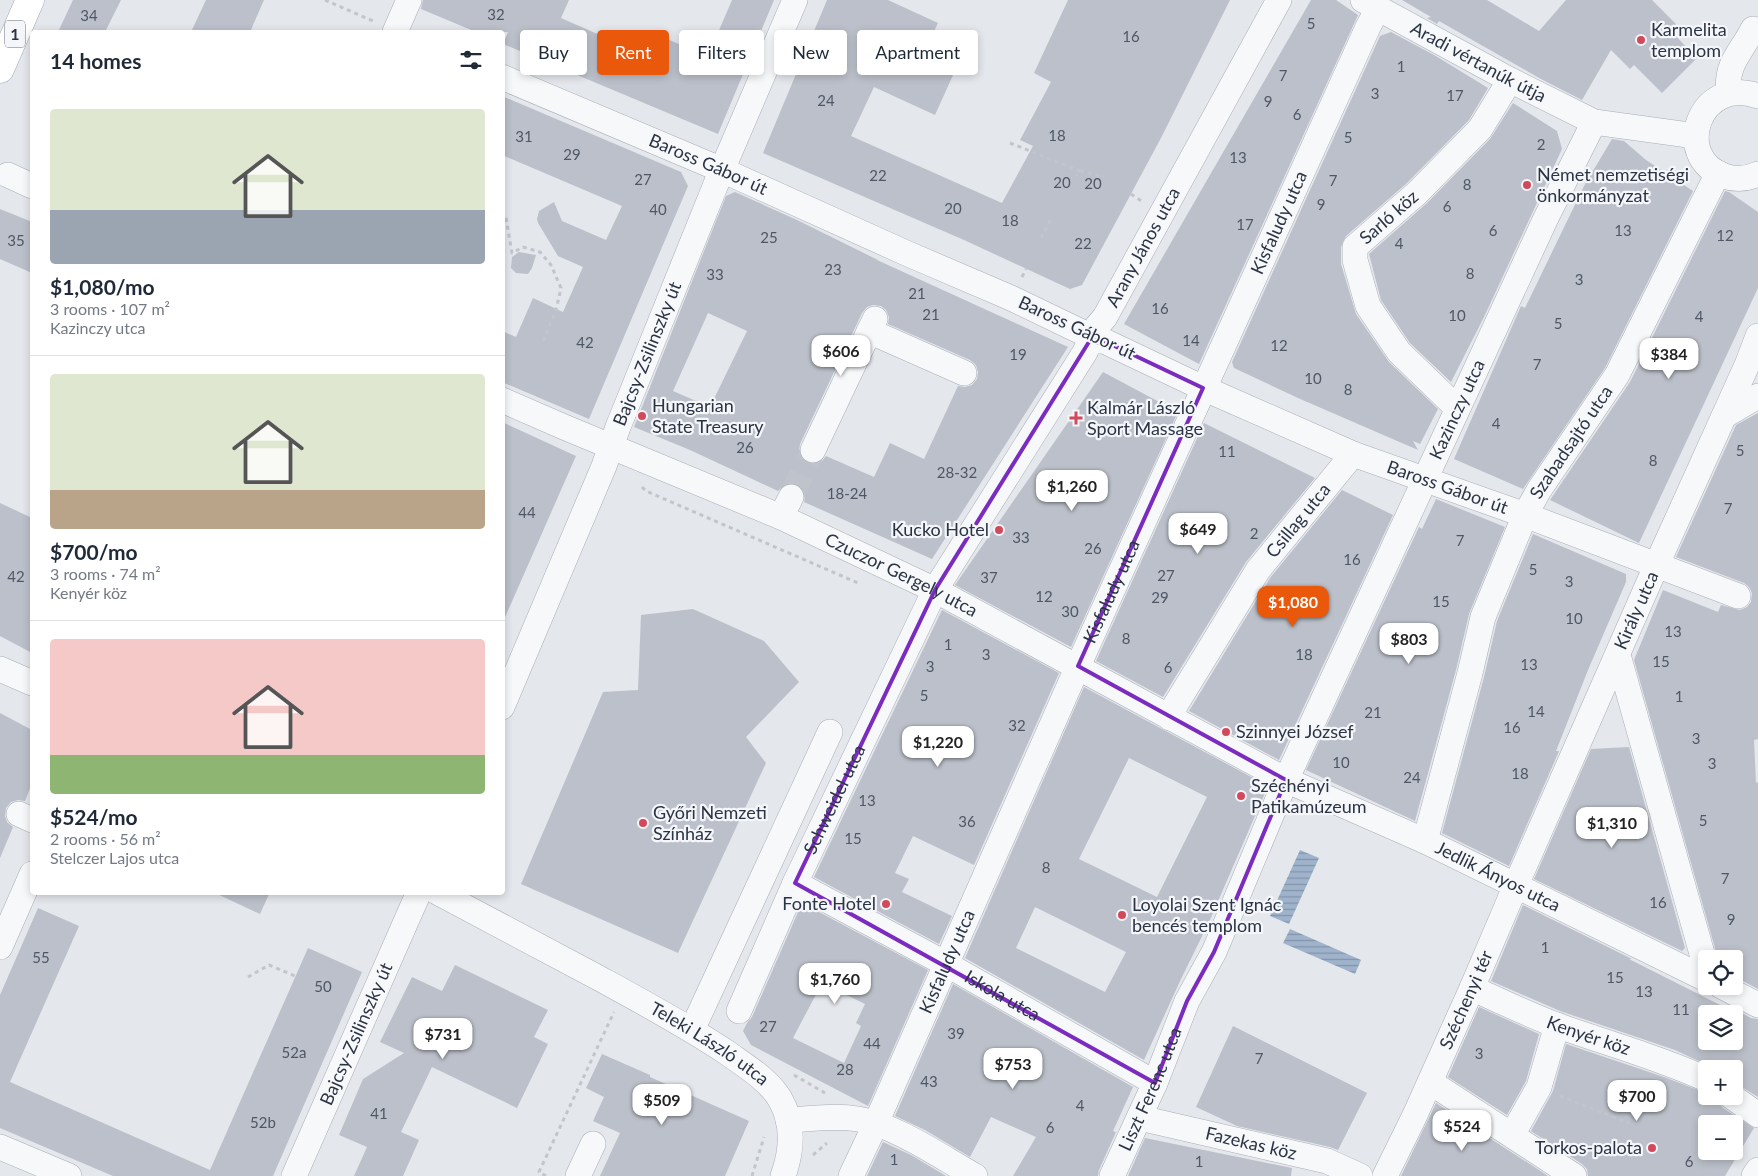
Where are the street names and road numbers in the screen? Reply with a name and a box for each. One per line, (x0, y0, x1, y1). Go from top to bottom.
street label: Aradi vértanúk útja (1407, 16, 1550, 106)
road number: 1 (5, 20, 25, 48)
street label: Baross Gábor út (646, 128, 772, 199)
street label: Kisfaludy utca (1245, 167, 1311, 278)
street label: Arany János utca (1101, 183, 1184, 311)
street label: Sarló köz (1354, 185, 1422, 248)
street label: Bajcsy-Zsilinszky út (608, 278, 686, 429)
street label: Baross Gábor út (1015, 290, 1140, 364)
street label: Kazinczy utca (1424, 356, 1489, 463)
street label: Szabadsajtó utca (1524, 381, 1617, 502)
street label: Baross Gábor út (1384, 455, 1512, 518)
street label: Csillag utca (1261, 478, 1334, 562)
street label: Czuczor Gergely utca (822, 528, 982, 621)
street label: Kisfaludy utca (1078, 536, 1144, 646)
street label: Király utca (1609, 568, 1662, 653)
street label: Schweidel utca (798, 741, 869, 858)
street label: Jedlik Ányos utca (1432, 836, 1564, 916)
street label: Kisfaludy utca (914, 906, 979, 1017)
street label: Széchenyi tér (1434, 946, 1497, 1052)
street label: Bajcsy-Zsilinszky út (315, 959, 397, 1108)
street label: Iskola utca (961, 965, 1044, 1025)
street label: Teleki László utca (647, 997, 774, 1090)
street label: Kenyér köz (1544, 1010, 1633, 1059)
street label: Liszt Ferenc utca (1113, 1024, 1186, 1154)
street label: Fazekas köz (1204, 1121, 1299, 1164)

